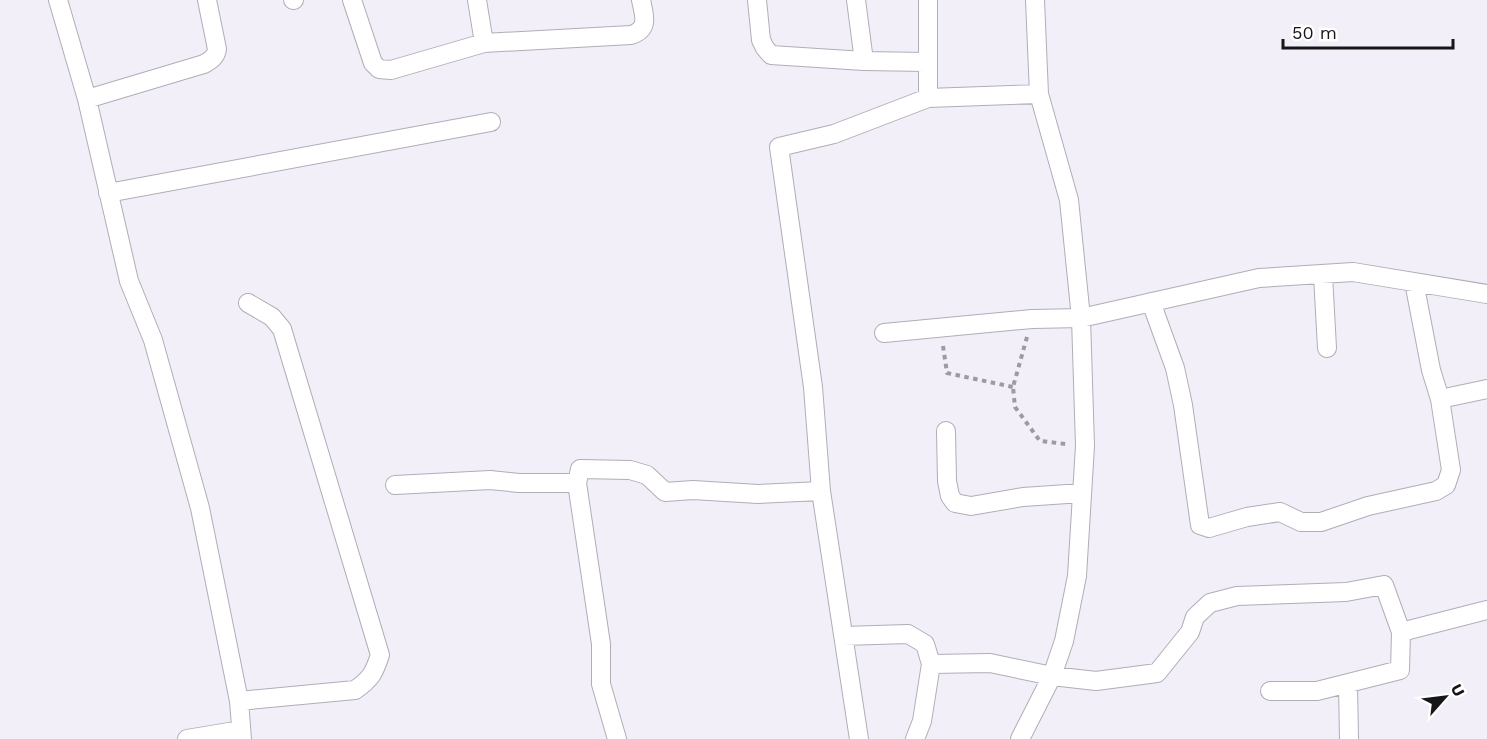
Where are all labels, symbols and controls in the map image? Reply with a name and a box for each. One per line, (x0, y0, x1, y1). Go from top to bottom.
scale bar (1283, 12, 1452, 50)
text: 50 m (1292, 22, 1337, 43)
north arrow (1415, 667, 1475, 727)
text: U (1447, 681, 1469, 700)

